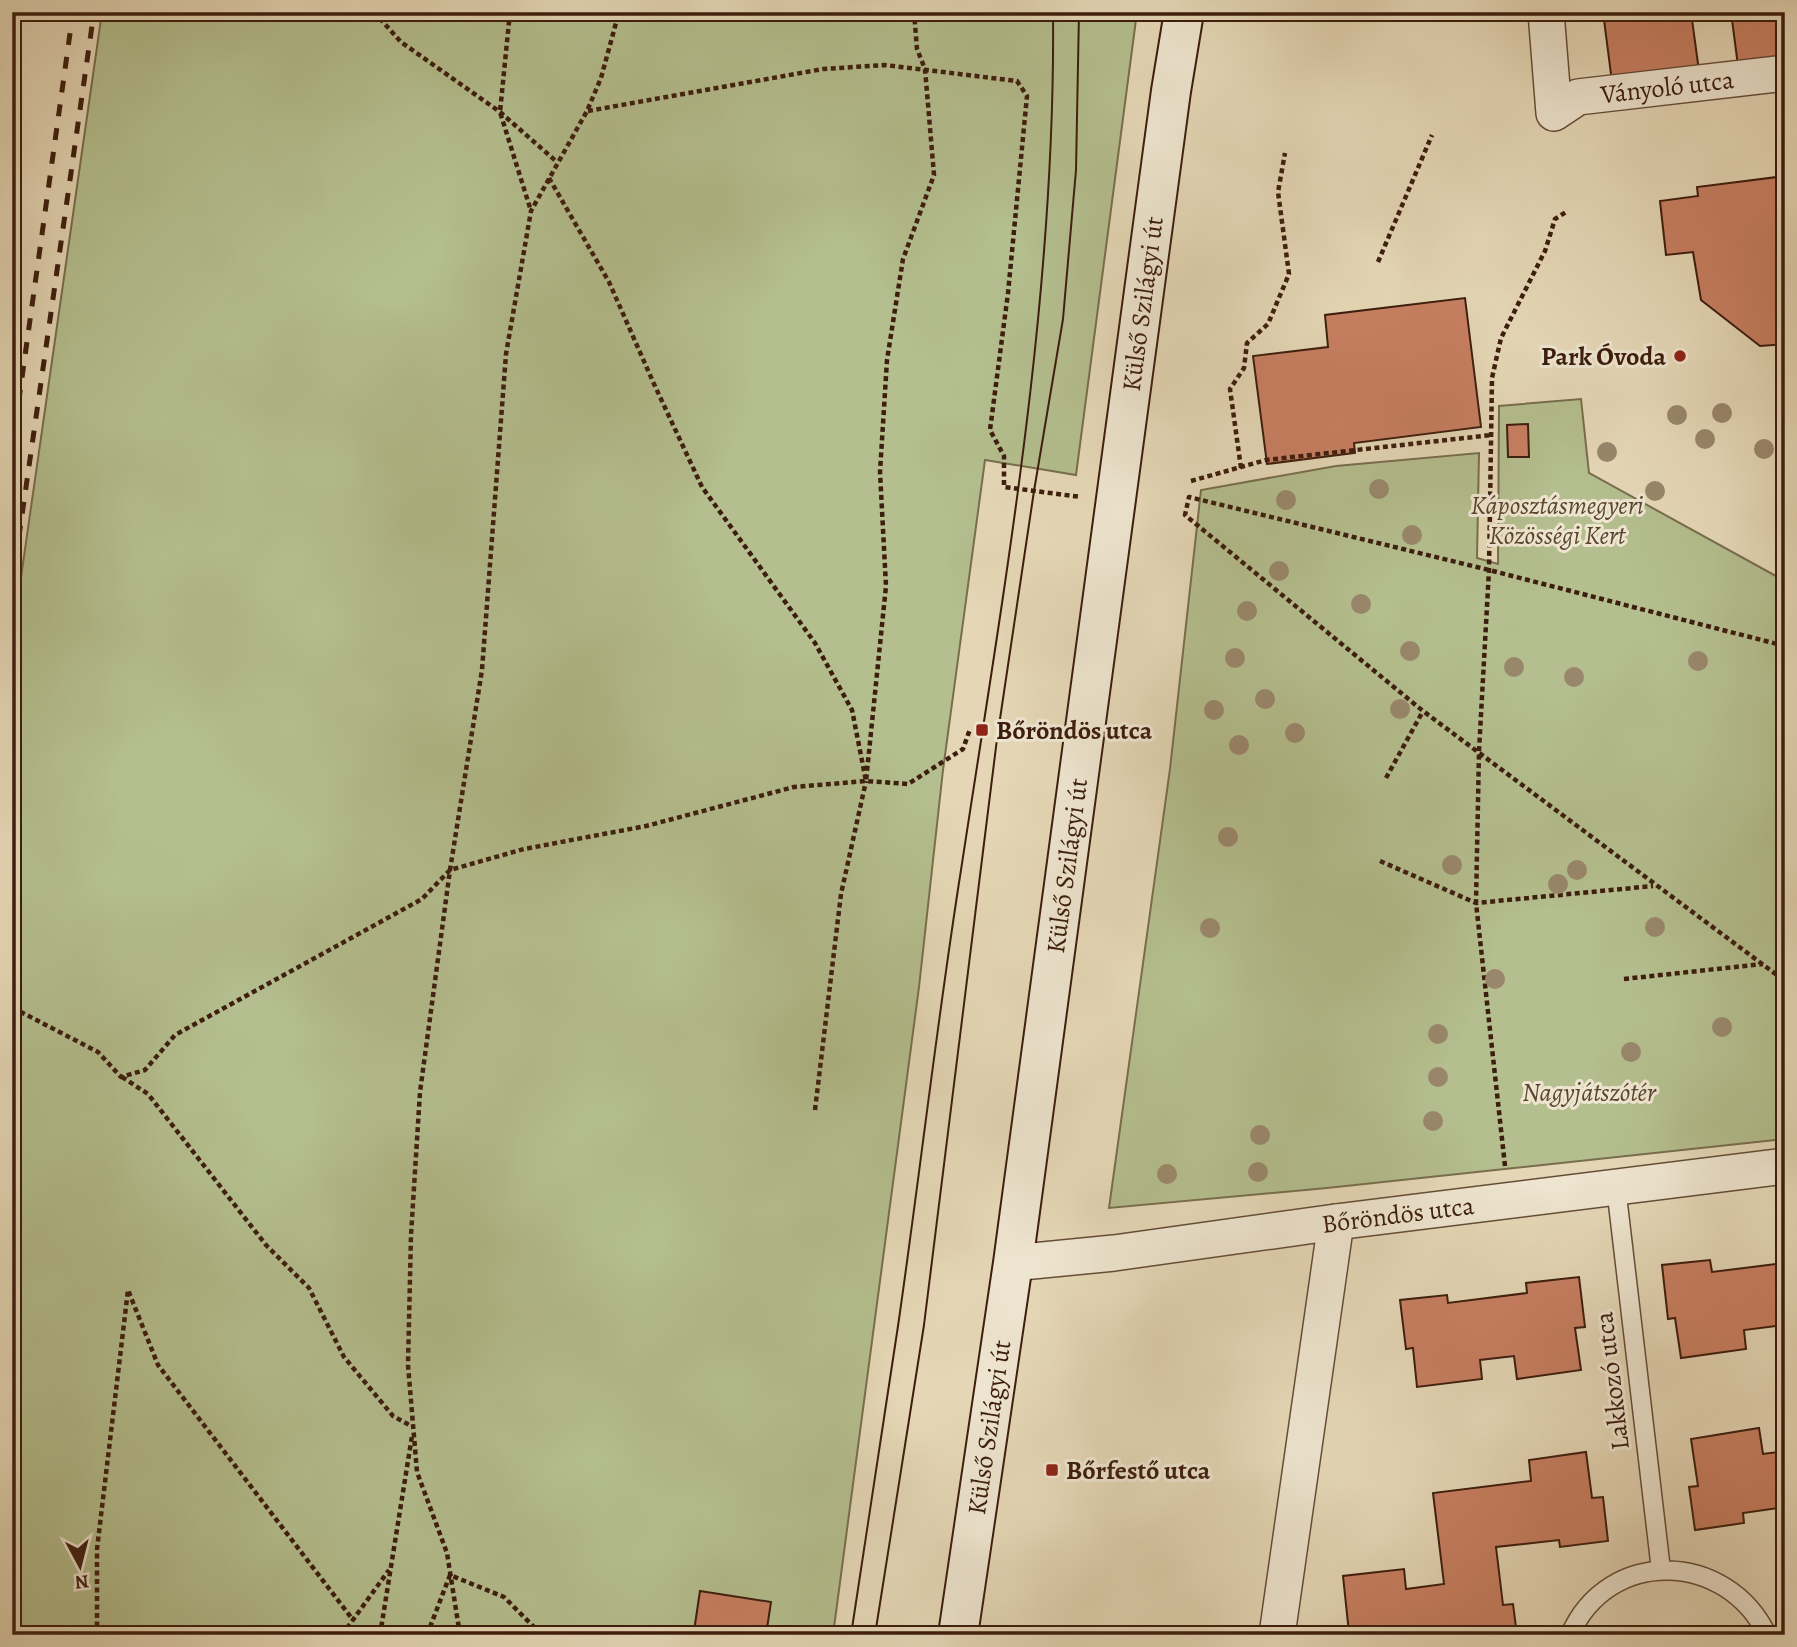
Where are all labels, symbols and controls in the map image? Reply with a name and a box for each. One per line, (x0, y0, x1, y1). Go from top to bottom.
street label: Ványoló utca (1598, 62, 1736, 112)
street label: Külső Szilágyi út (1113, 214, 1171, 393)
place label: Park Óvoda (1541, 339, 1666, 374)
marker: Park Óvoda (1672, 348, 1688, 364)
park label: Káposztásmegyeri Közösségi Kert (1470, 488, 1644, 553)
place label: Bőröndös utca (996, 713, 1153, 748)
marker: Bőröndös utca (974, 722, 990, 738)
street label: Külső Szilágyi út (1037, 776, 1096, 955)
park label: Nagyjátszótér (1522, 1075, 1657, 1110)
street label: Bőröndös utca (1319, 1187, 1476, 1241)
street label: Lakkozó utca (1586, 1310, 1638, 1452)
street label: Külső Szilágyi út (959, 1337, 1019, 1517)
place label: Bőrfestő utca (1066, 1453, 1211, 1488)
marker: Bőrfestő utca (1044, 1462, 1060, 1478)
north arrow (46, 1532, 116, 1602)
text: N (73, 1568, 90, 1596)

